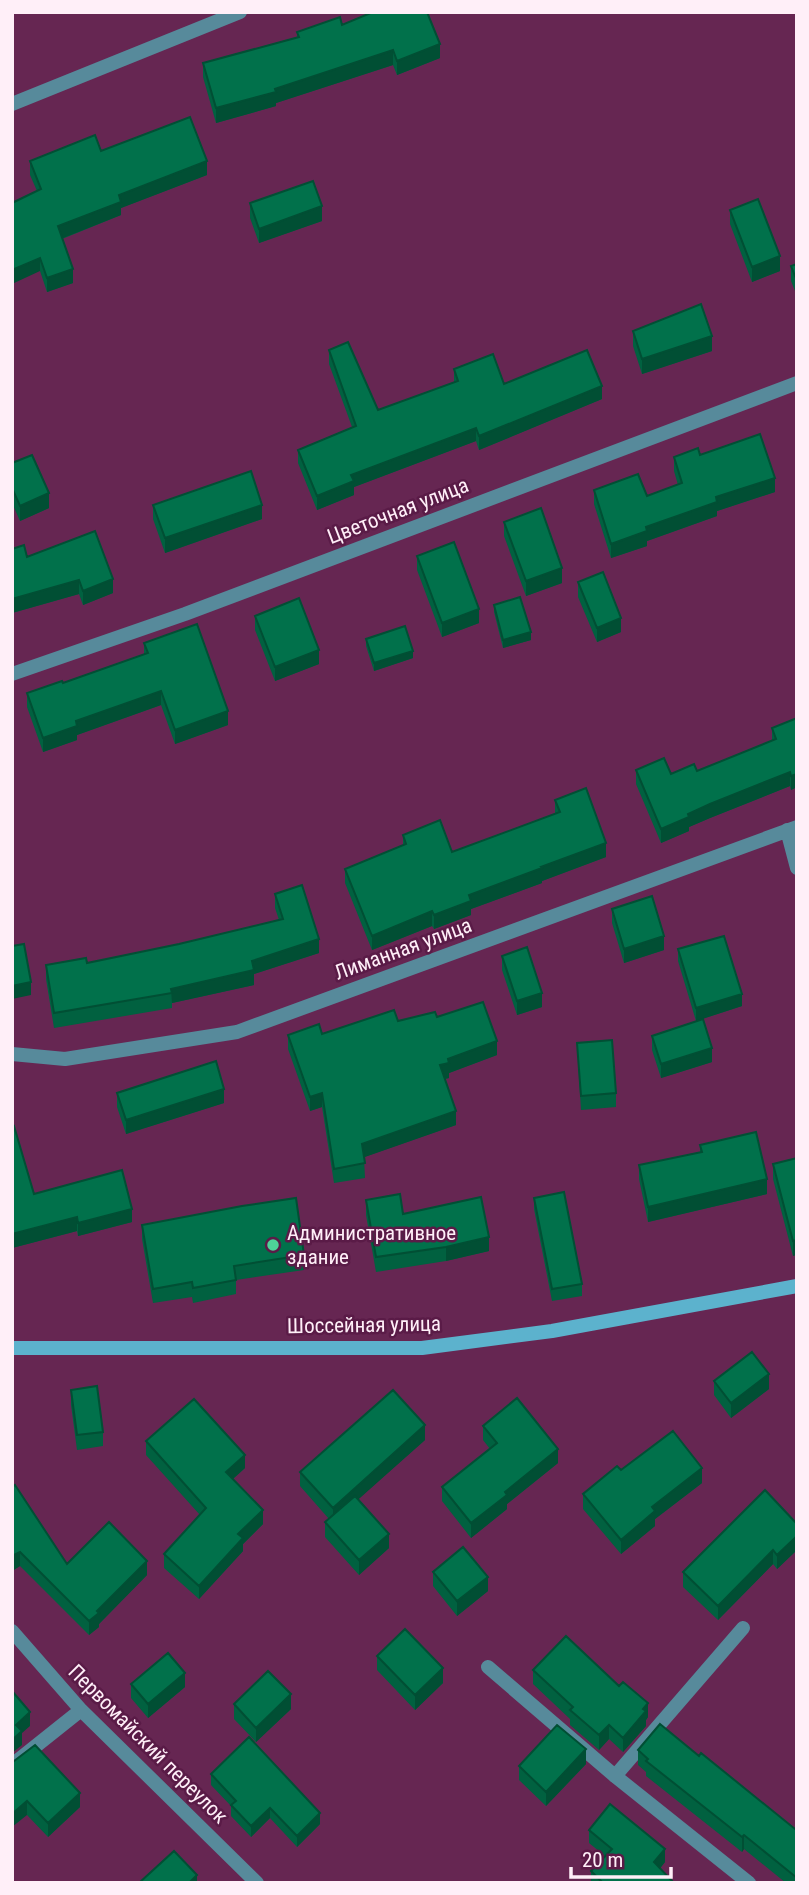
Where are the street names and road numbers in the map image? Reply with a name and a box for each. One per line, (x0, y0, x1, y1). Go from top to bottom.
street label: Цветочная улица (324, 473, 472, 549)
street label: Лиманная улица (331, 913, 475, 985)
street label: Шоссейная улица (287, 1312, 441, 1338)
street label: Первомайский переулок (64, 1660, 232, 1828)

